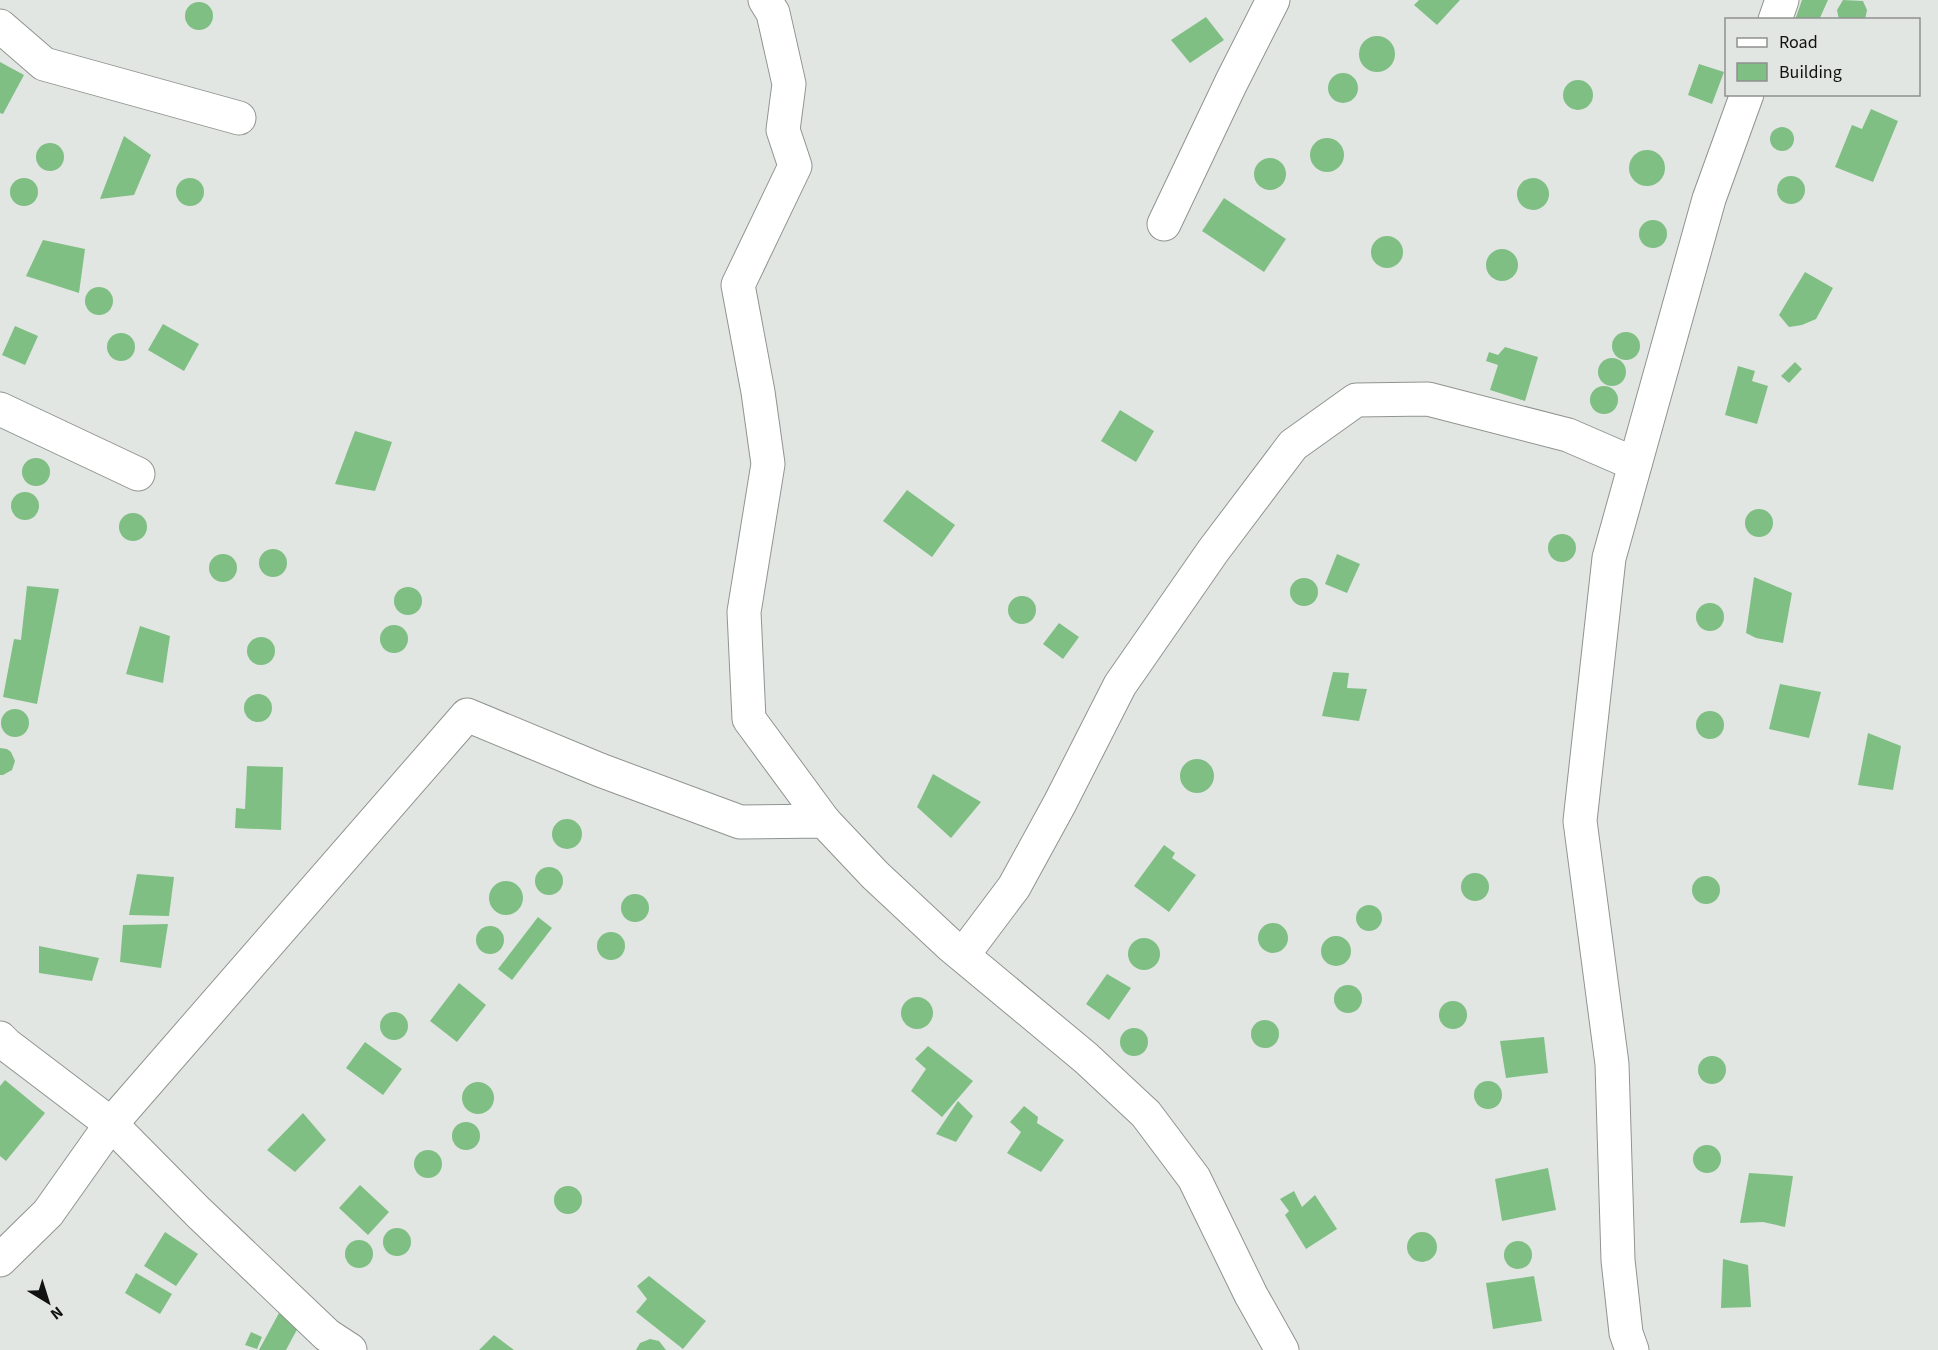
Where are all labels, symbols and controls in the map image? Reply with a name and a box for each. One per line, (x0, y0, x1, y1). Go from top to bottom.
legend (1725, 18, 1920, 96)
text: Road (1779, 30, 1818, 55)
text: Building (1779, 60, 1842, 85)
north arrow (18, 1272, 78, 1332)
text: N (46, 1301, 68, 1325)

